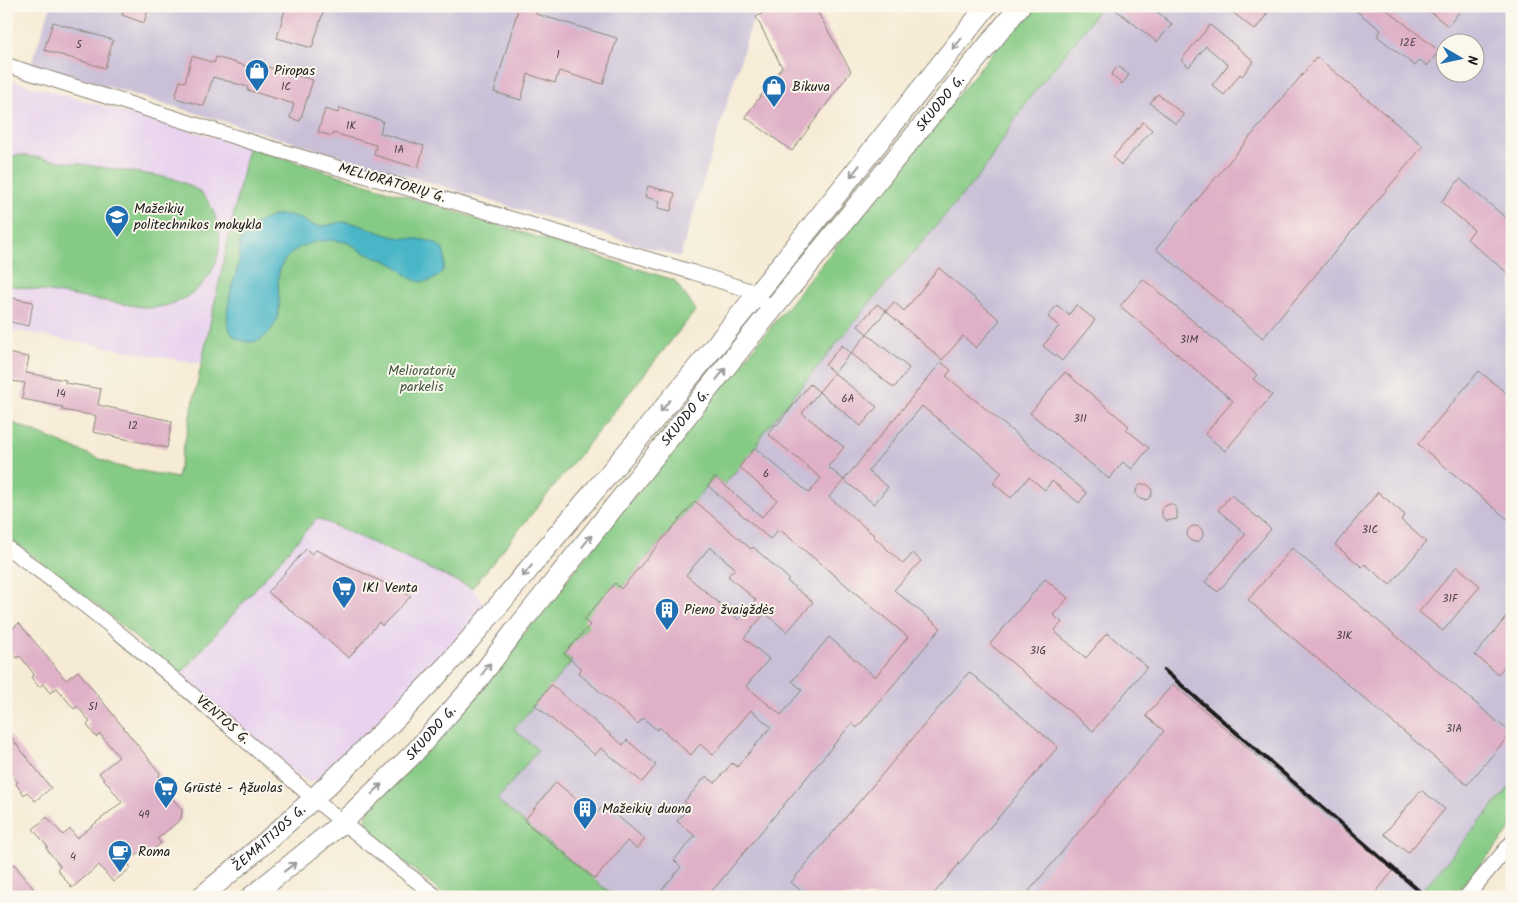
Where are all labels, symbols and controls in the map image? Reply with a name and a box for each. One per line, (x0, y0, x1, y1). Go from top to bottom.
north arrow (1436, 32, 1486, 82)
house number: 12E (1400, 34, 1417, 52)
house number: 5 (76, 36, 83, 54)
one-way arrow (951, 37, 962, 50)
house number: 1 (556, 46, 560, 64)
text: N (1460, 54, 1483, 66)
shop icon: Piropas (244, 58, 270, 92)
place label: Piropas (274, 60, 315, 82)
street label: SKUODO G. (911, 70, 970, 137)
shop icon: Bikuva (761, 74, 787, 108)
place label: Bikuva (792, 76, 830, 98)
house number: 1C (281, 78, 291, 96)
house number: 1K (346, 117, 356, 135)
house number: 1A (394, 141, 404, 159)
street label: MELIORATORIŲ G. (336, 157, 448, 209)
one-way arrow (850, 164, 861, 177)
place label: Mažeikių politechnikos mokykla (133, 198, 262, 236)
school or university icon: Mažeikių politechnikos mokykla (104, 204, 130, 238)
house number: 31M (1180, 331, 1199, 349)
park label: Melioratorių parkelis (388, 360, 456, 398)
one-way arrow (716, 367, 727, 380)
house number: 14 (56, 385, 66, 403)
street label: SKUODO G. (656, 385, 715, 451)
house number: 6A (842, 390, 855, 408)
one-way arrow (660, 399, 671, 412)
house number: 31I (1073, 410, 1087, 428)
house number: 12 (128, 417, 138, 435)
house number: 6 (763, 465, 769, 483)
house number: 31C (1362, 521, 1379, 539)
one-way arrow (581, 535, 592, 548)
one-way arrow (521, 564, 532, 577)
supermarket icon: IKI Venta (331, 575, 357, 609)
place label: IKI Venta (362, 577, 418, 599)
house number: 31F (1442, 590, 1459, 608)
building icon: Pieno žvaigždės (654, 597, 680, 631)
place label: Pieno žvaigždės (684, 599, 774, 621)
house number: 31K (1336, 627, 1353, 645)
house number: 31G (1030, 642, 1046, 660)
one-way arrow (481, 663, 492, 676)
street label: VENTOS G. (191, 690, 255, 750)
house number: 51 (88, 698, 98, 716)
street label: SKUODO G. (401, 701, 462, 766)
house number: 31A (1446, 720, 1463, 738)
supermarket icon: Grūstė - Ąžuolas (153, 775, 179, 809)
place label: Grūstė - Ąžuolas (184, 777, 283, 799)
one-way arrow (371, 783, 383, 795)
building icon: Mažeikių duona (572, 796, 598, 830)
place label: Mažeikių duona (602, 798, 692, 820)
street label: ŽEMAITIJOS G. (227, 799, 311, 877)
house number: 49 (138, 806, 150, 824)
cafe icon: Roma (107, 839, 133, 873)
place label: Roma (138, 841, 170, 863)
house number: 4 (70, 848, 76, 866)
one-way arrow (283, 861, 296, 872)

